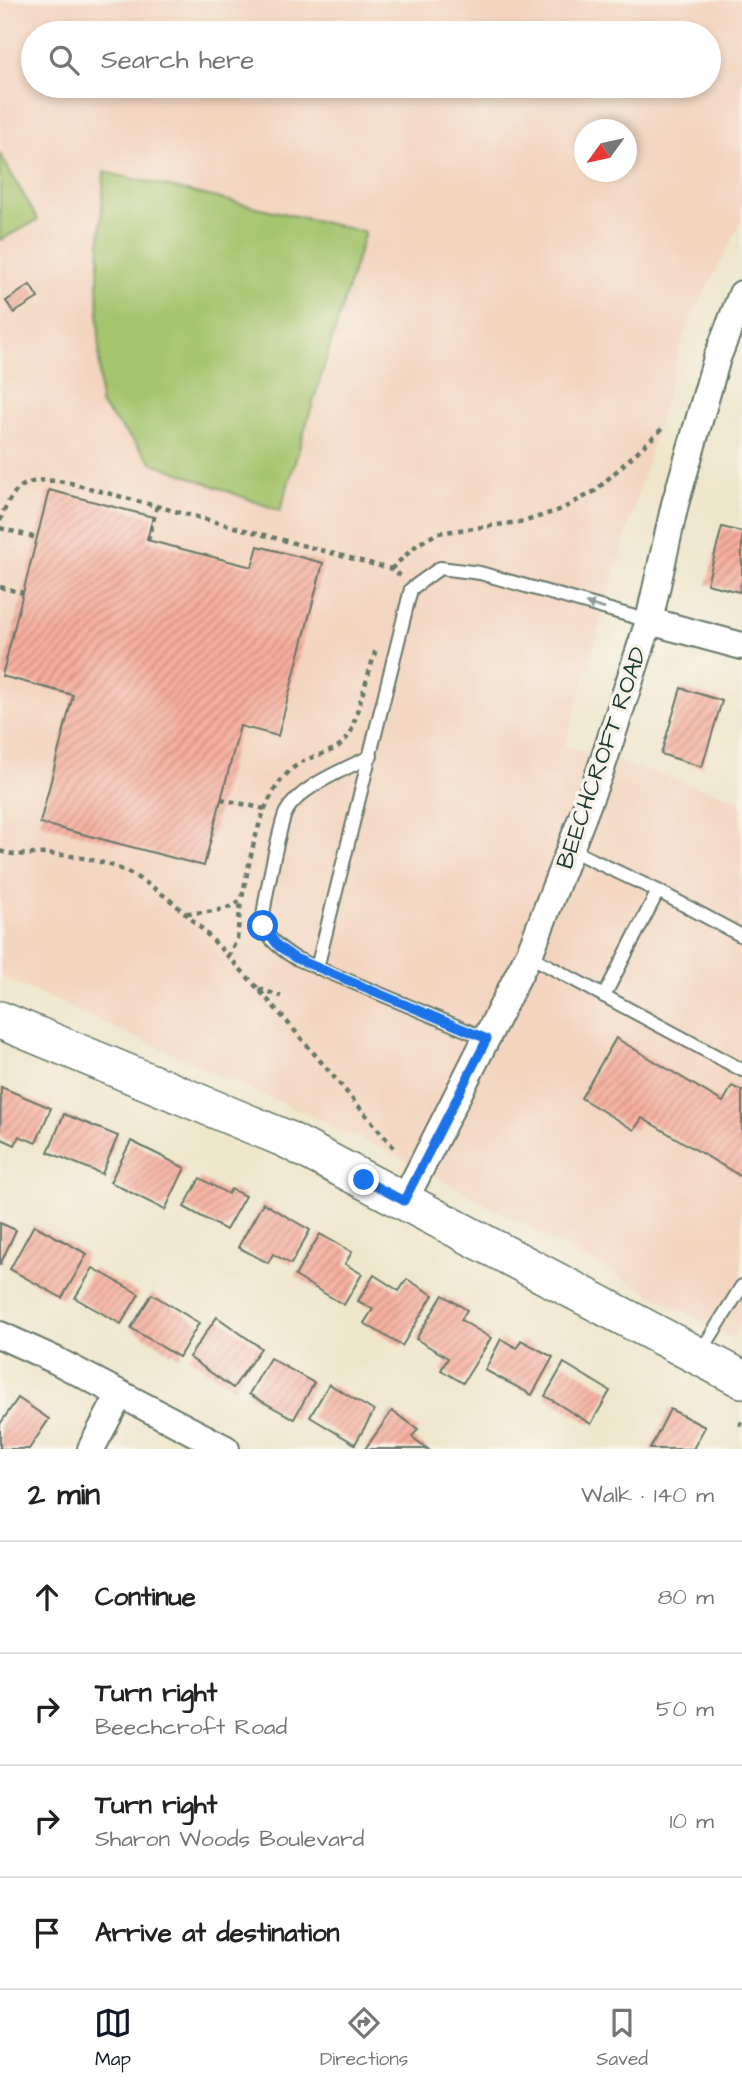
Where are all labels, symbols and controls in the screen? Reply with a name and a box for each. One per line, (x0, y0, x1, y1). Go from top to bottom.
search box (21, 21, 721, 98)
icon: search (45, 41, 83, 79)
text: Search here (101, 42, 254, 78)
north arrow (574, 119, 637, 182)
one-way arrow (584, 600, 606, 611)
street label: BEECHCROFT ROAD (548, 643, 656, 873)
route start (247, 910, 278, 941)
route end (348, 1164, 379, 1195)
text: 2 min (28, 1474, 100, 1516)
text: Walk · 140 m (581, 1479, 714, 1511)
icon: ahead (28, 1578, 66, 1616)
text: Continue (95, 1579, 196, 1615)
text: 80 m (657, 1581, 714, 1613)
text: Turn right (95, 1675, 217, 1711)
icon: right (28, 1690, 66, 1728)
text: 50 m (656, 1693, 714, 1725)
text: Beechcroft Road (95, 1711, 287, 1743)
text: Turn right (95, 1787, 217, 1823)
icon: right (28, 1802, 66, 1840)
text: 10 m (669, 1805, 714, 1837)
text: Sharon Woods Boulevard (95, 1823, 364, 1855)
icon: arrive (28, 1914, 66, 1952)
text: Arrive at destination (95, 1915, 340, 1951)
tab: Map (94, 2004, 132, 2073)
tab: Directions (320, 2004, 408, 2073)
tab: Saved (596, 2004, 648, 2073)

